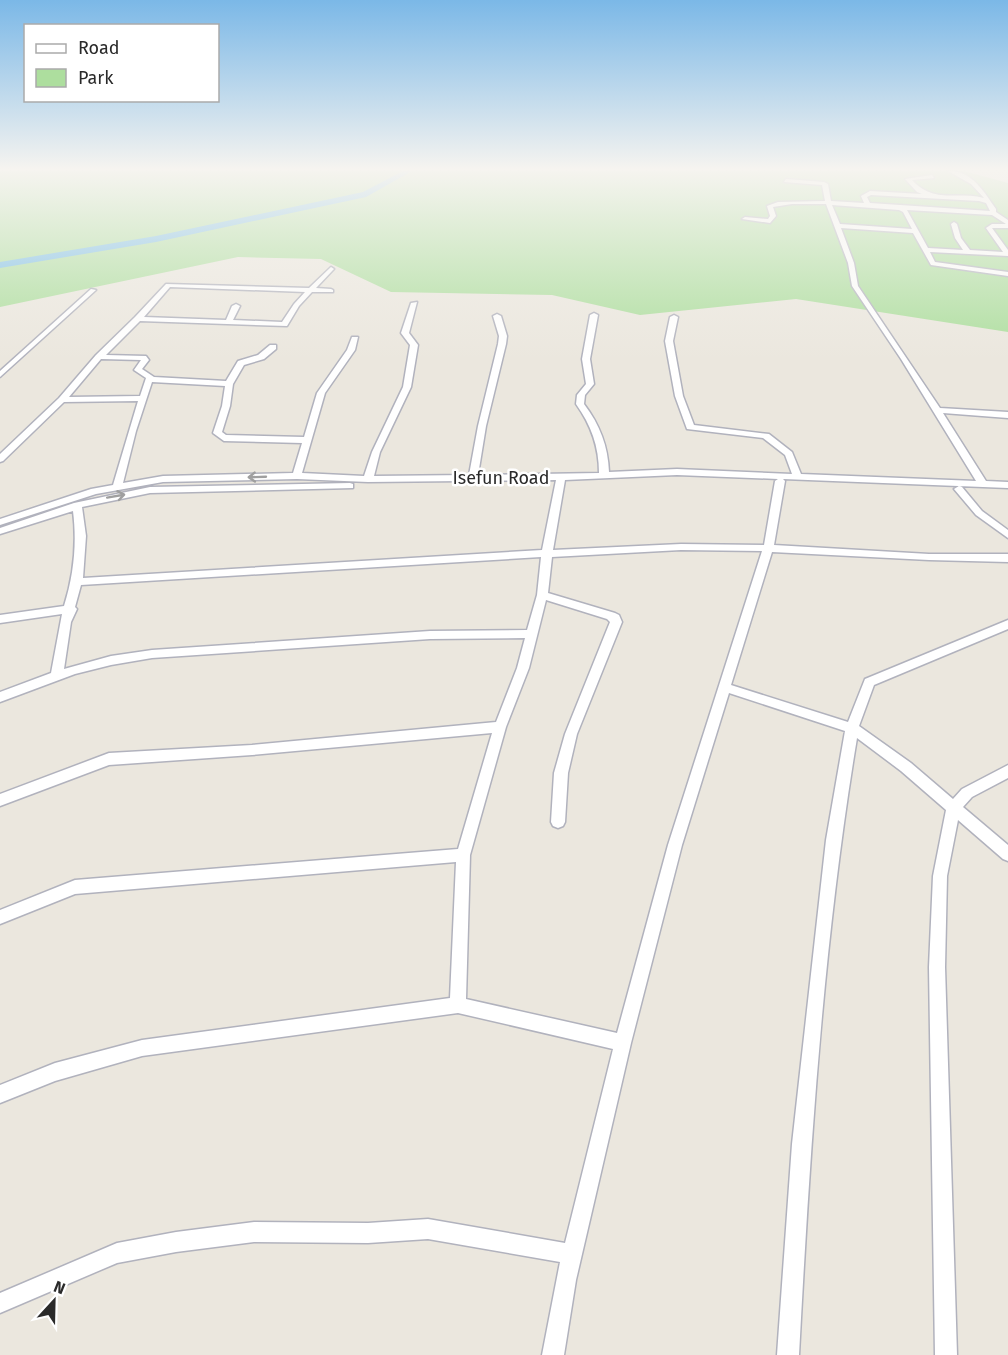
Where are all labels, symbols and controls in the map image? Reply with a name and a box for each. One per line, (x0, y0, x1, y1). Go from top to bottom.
legend (24, 24, 219, 102)
text: Road (78, 37, 120, 59)
text: Park (78, 67, 114, 89)
street label: Isefun Road (453, 467, 549, 489)
one-way arrow (248, 471, 267, 482)
one-way arrow (106, 490, 125, 501)
north arrow (24, 1271, 84, 1331)
text: N (51, 1277, 68, 1298)

